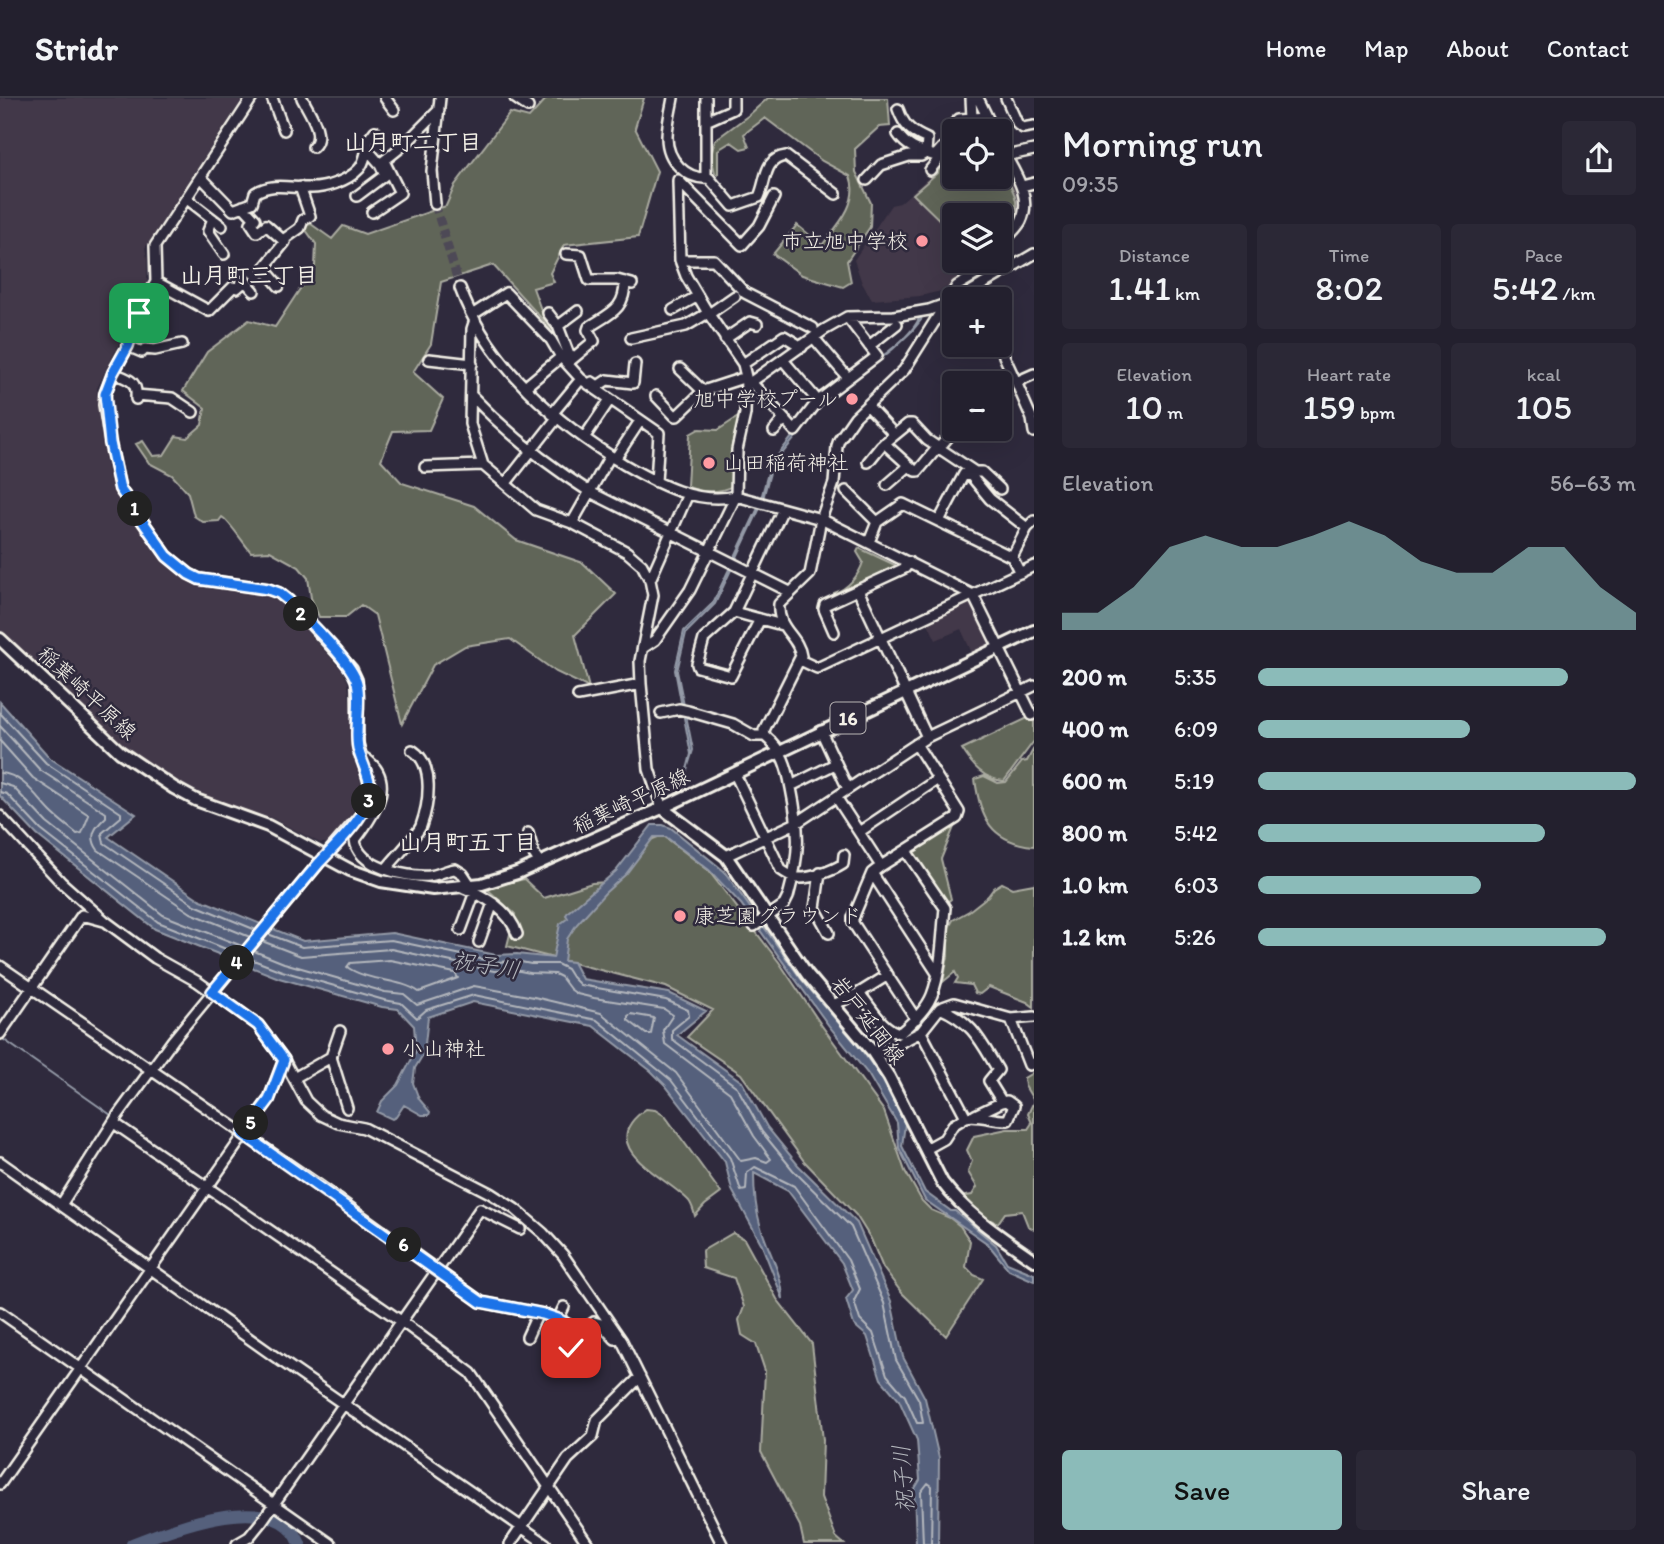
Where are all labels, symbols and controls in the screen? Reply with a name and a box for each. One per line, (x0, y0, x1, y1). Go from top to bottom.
text: Stridr (35, 29, 118, 68)
text: Home (1266, 34, 1326, 63)
text: Map (1364, 34, 1408, 63)
text: About (1446, 34, 1509, 63)
text: Contact (1547, 34, 1629, 63)
map controls (942, 119, 1012, 441)
button: locate (942, 119, 1012, 189)
text: Morning run (1062, 121, 1263, 167)
button: share (1562, 121, 1636, 195)
district label: 山月町二丁目 (344, 128, 482, 156)
text: 09:35 (1062, 170, 1118, 198)
button: layers (942, 203, 1012, 273)
place label: 市立旭中学校 (782, 228, 908, 253)
marker: 市立旭中学校 (914, 233, 930, 249)
text: Distance (1119, 244, 1190, 267)
text: Time (1329, 244, 1369, 267)
text: Pace (1525, 244, 1563, 267)
district label: 山月町三丁目 (180, 261, 318, 289)
text: 1.41 (1109, 267, 1171, 309)
text: 8:02 (1315, 267, 1383, 309)
text: 5:42 (1492, 267, 1558, 309)
text: km (1171, 282, 1200, 305)
text: /km (1558, 282, 1596, 305)
pin (109, 283, 169, 343)
button: + (942, 287, 1012, 357)
icon: arrive (120, 294, 158, 332)
text: Elevation (1117, 363, 1192, 386)
text: Heart rate (1307, 363, 1391, 386)
text: kcal (1527, 363, 1561, 386)
button: − (942, 371, 1012, 441)
place label: 旭中学校プール (694, 386, 838, 411)
text: 10 (1125, 386, 1163, 428)
text: 159 (1303, 386, 1356, 428)
text: 105 (1516, 386, 1572, 428)
marker: 旭中学校プール (844, 391, 860, 407)
text: m (1163, 401, 1183, 424)
text: bpm (1356, 401, 1395, 424)
place label: 山田稲荷神社 (723, 450, 849, 475)
marker: 山田稲荷神社 (701, 455, 717, 471)
text: Elevation (1062, 469, 1153, 497)
text: 56–63 m (1550, 469, 1636, 497)
pin: 1 (118, 492, 152, 526)
text: 1 (130, 497, 139, 520)
pin: 2 (284, 596, 318, 632)
text: 2 (296, 602, 306, 625)
street label: 稲葉崎平原線 (33, 641, 142, 745)
text: 200 m (1062, 663, 1127, 691)
text: 5:35 (1174, 663, 1216, 691)
road number: 16 (830, 702, 866, 734)
text: 400 m (1062, 715, 1129, 743)
text: 6:09 (1174, 715, 1218, 743)
street label: 稲葉崎平原線 (568, 763, 693, 839)
text: 600 m (1062, 767, 1127, 795)
text: 5:19 (1174, 767, 1214, 795)
pin: 3 (352, 784, 386, 818)
text: 3 (363, 789, 374, 812)
text: 800 m (1062, 819, 1127, 847)
text: 5:42 (1174, 819, 1218, 847)
district label: 山月町五丁目 (399, 828, 537, 856)
text: 1.0 km (1062, 871, 1128, 899)
text: 6:03 (1174, 871, 1219, 899)
place label: 康芝園グラウンド (694, 903, 862, 928)
marker: 康芝園グラウンド (672, 908, 688, 924)
text: 1.2 km (1062, 923, 1126, 951)
text: 5:26 (1174, 923, 1216, 951)
pin: 4 (219, 946, 254, 980)
water label: 祝子川 (450, 946, 522, 984)
text: 4 (231, 951, 242, 974)
street label: 岩戸延岡線 (826, 971, 911, 1069)
place label: 小山神社 (402, 1036, 486, 1061)
marker: 小山神社 (380, 1041, 396, 1057)
pin: 5 (233, 1105, 268, 1140)
text: 5 (246, 1111, 255, 1134)
pin: 6 (386, 1228, 422, 1262)
text: 6 (398, 1233, 409, 1256)
pin (541, 1318, 601, 1378)
icon: check (552, 1329, 590, 1367)
water label: 祝子川 (887, 1444, 919, 1514)
button: Save (1062, 1450, 1342, 1530)
button: Share (1356, 1450, 1636, 1530)

